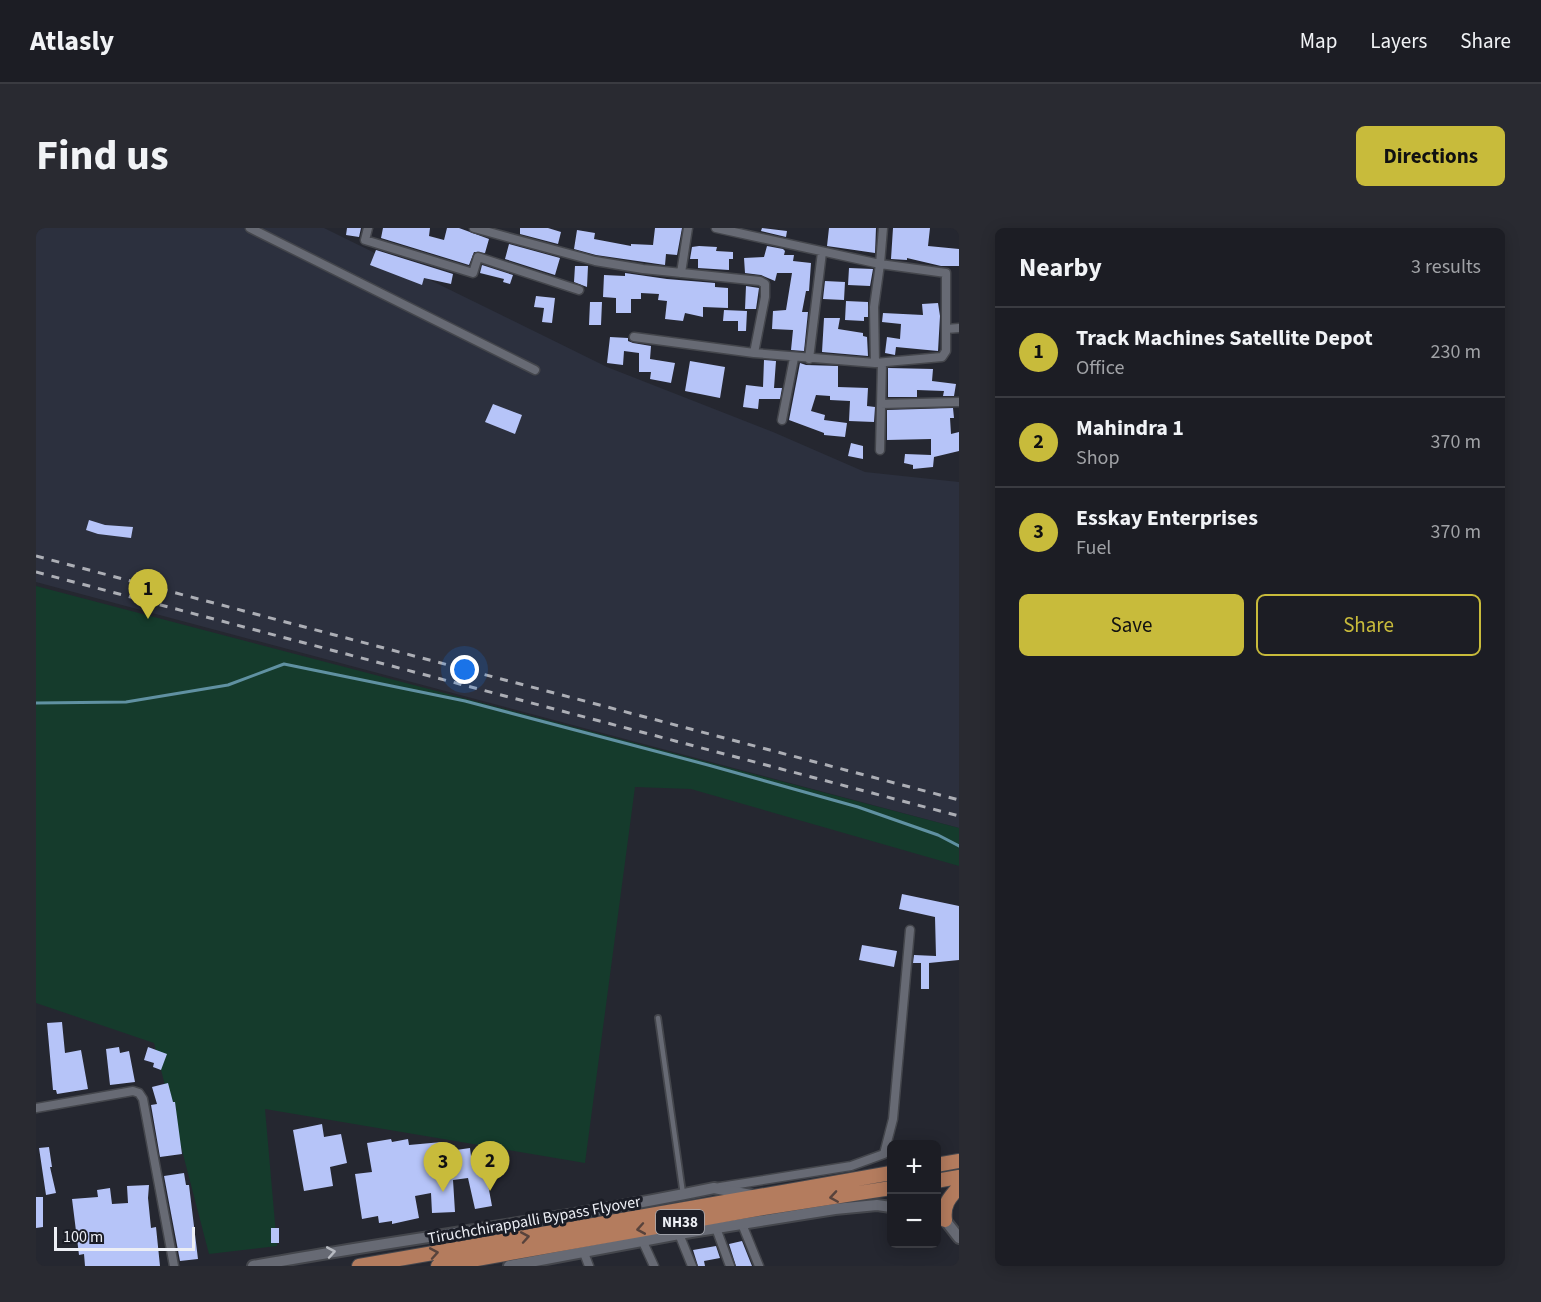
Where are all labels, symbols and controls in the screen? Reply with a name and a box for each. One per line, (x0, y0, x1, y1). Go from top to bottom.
text: Atlasly (30, 21, 114, 61)
text: Map (1300, 26, 1337, 56)
text: Layers (1370, 26, 1427, 56)
text: Share (1460, 26, 1511, 56)
text: Find us (36, 126, 169, 186)
button: Directions (1356, 126, 1505, 186)
text: Nearby (1019, 249, 1102, 286)
text: 3 results (1411, 253, 1481, 281)
text: Track Machines Satellite Depot (1076, 322, 1373, 354)
text: 1 (1033, 338, 1044, 366)
text: 230 m (1431, 338, 1481, 366)
text: Office (1076, 354, 1124, 382)
text: Mahindra 1 (1076, 412, 1184, 444)
text: 2 (1033, 428, 1044, 456)
text: 370 m (1431, 428, 1481, 456)
text: Shop (1076, 444, 1120, 472)
text: Esskay Enterprises (1076, 502, 1258, 534)
text: 3 (1033, 518, 1044, 546)
text: 370 m (1431, 518, 1481, 546)
text: Fuel (1076, 534, 1111, 562)
pin: 1 (128, 570, 168, 619)
button: Save (1019, 594, 1244, 656)
button: Share (1256, 594, 1481, 656)
your location (450, 655, 479, 684)
map controls (887, 1140, 941, 1248)
button: + (887, 1140, 941, 1194)
pin: 3 (424, 1142, 462, 1192)
pin: 2 (470, 1142, 510, 1191)
street label: Tiruchchirappalli Bypass Flyover (426, 1190, 643, 1250)
one-way arrow (829, 1190, 838, 1202)
button: − (887, 1194, 941, 1248)
road number: NH38 (656, 1210, 704, 1234)
one-way arrow (637, 1222, 647, 1235)
scale bar (54, 1224, 195, 1252)
text: 100 m (63, 1226, 103, 1248)
one-way arrow (519, 1231, 529, 1244)
one-way arrow (326, 1246, 336, 1259)
one-way arrow (429, 1247, 439, 1260)

